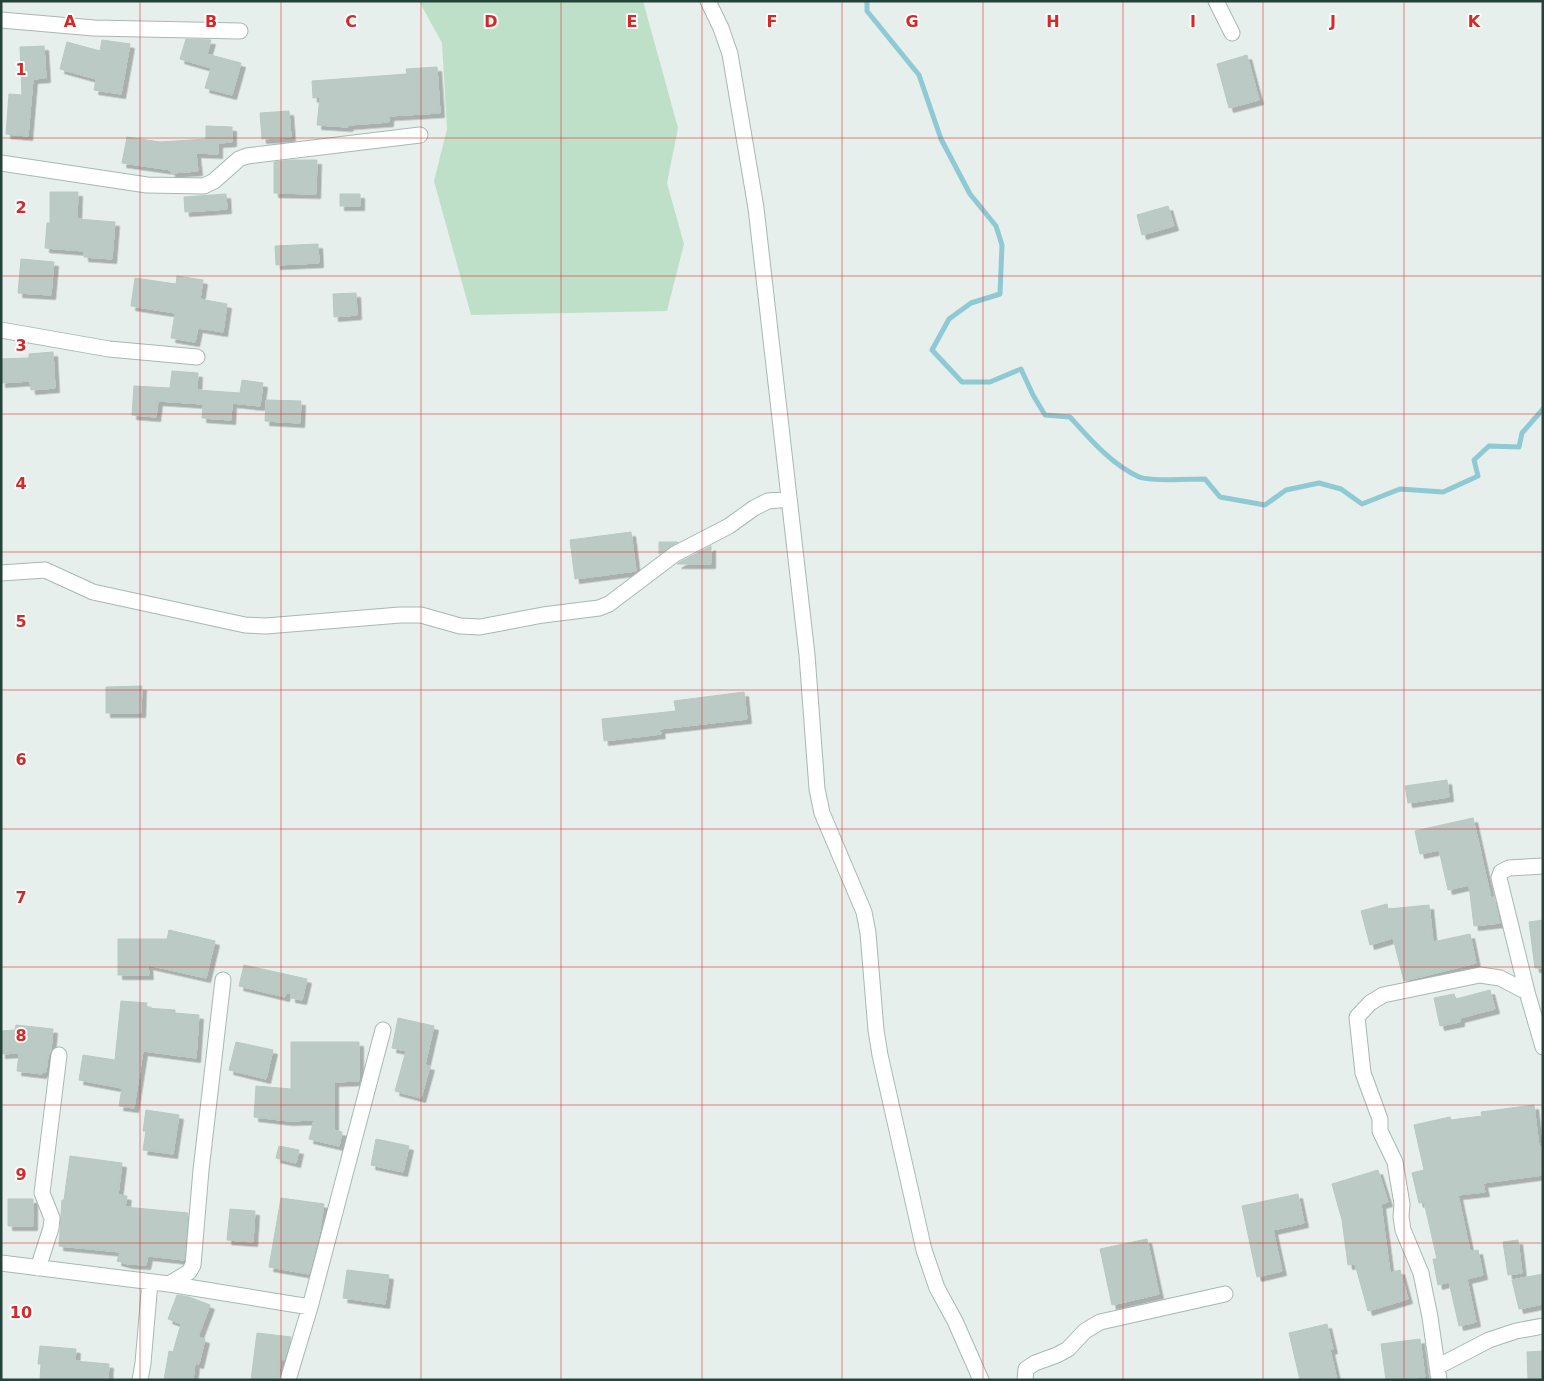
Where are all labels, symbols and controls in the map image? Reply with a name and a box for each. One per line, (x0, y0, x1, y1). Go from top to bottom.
text: A (64, 12, 77, 31)
text: B (205, 12, 217, 31)
text: C (345, 12, 357, 31)
text: D (484, 12, 498, 31)
text: E (627, 12, 637, 31)
text: F (767, 12, 777, 31)
text: G (905, 12, 919, 31)
text: H (1046, 12, 1060, 31)
text: I (1190, 12, 1196, 31)
text: J (1329, 12, 1336, 31)
text: K (1468, 12, 1481, 31)
text: 1 (15, 60, 27, 79)
text: 2 (15, 198, 27, 217)
text: 3 (15, 336, 27, 355)
text: 4 (15, 474, 27, 493)
text: 5 (15, 612, 27, 631)
text: 6 (15, 750, 27, 769)
text: 7 (15, 888, 27, 907)
text: 8 (15, 1026, 27, 1045)
text: 9 (15, 1165, 27, 1184)
text: 10 (10, 1303, 32, 1322)

